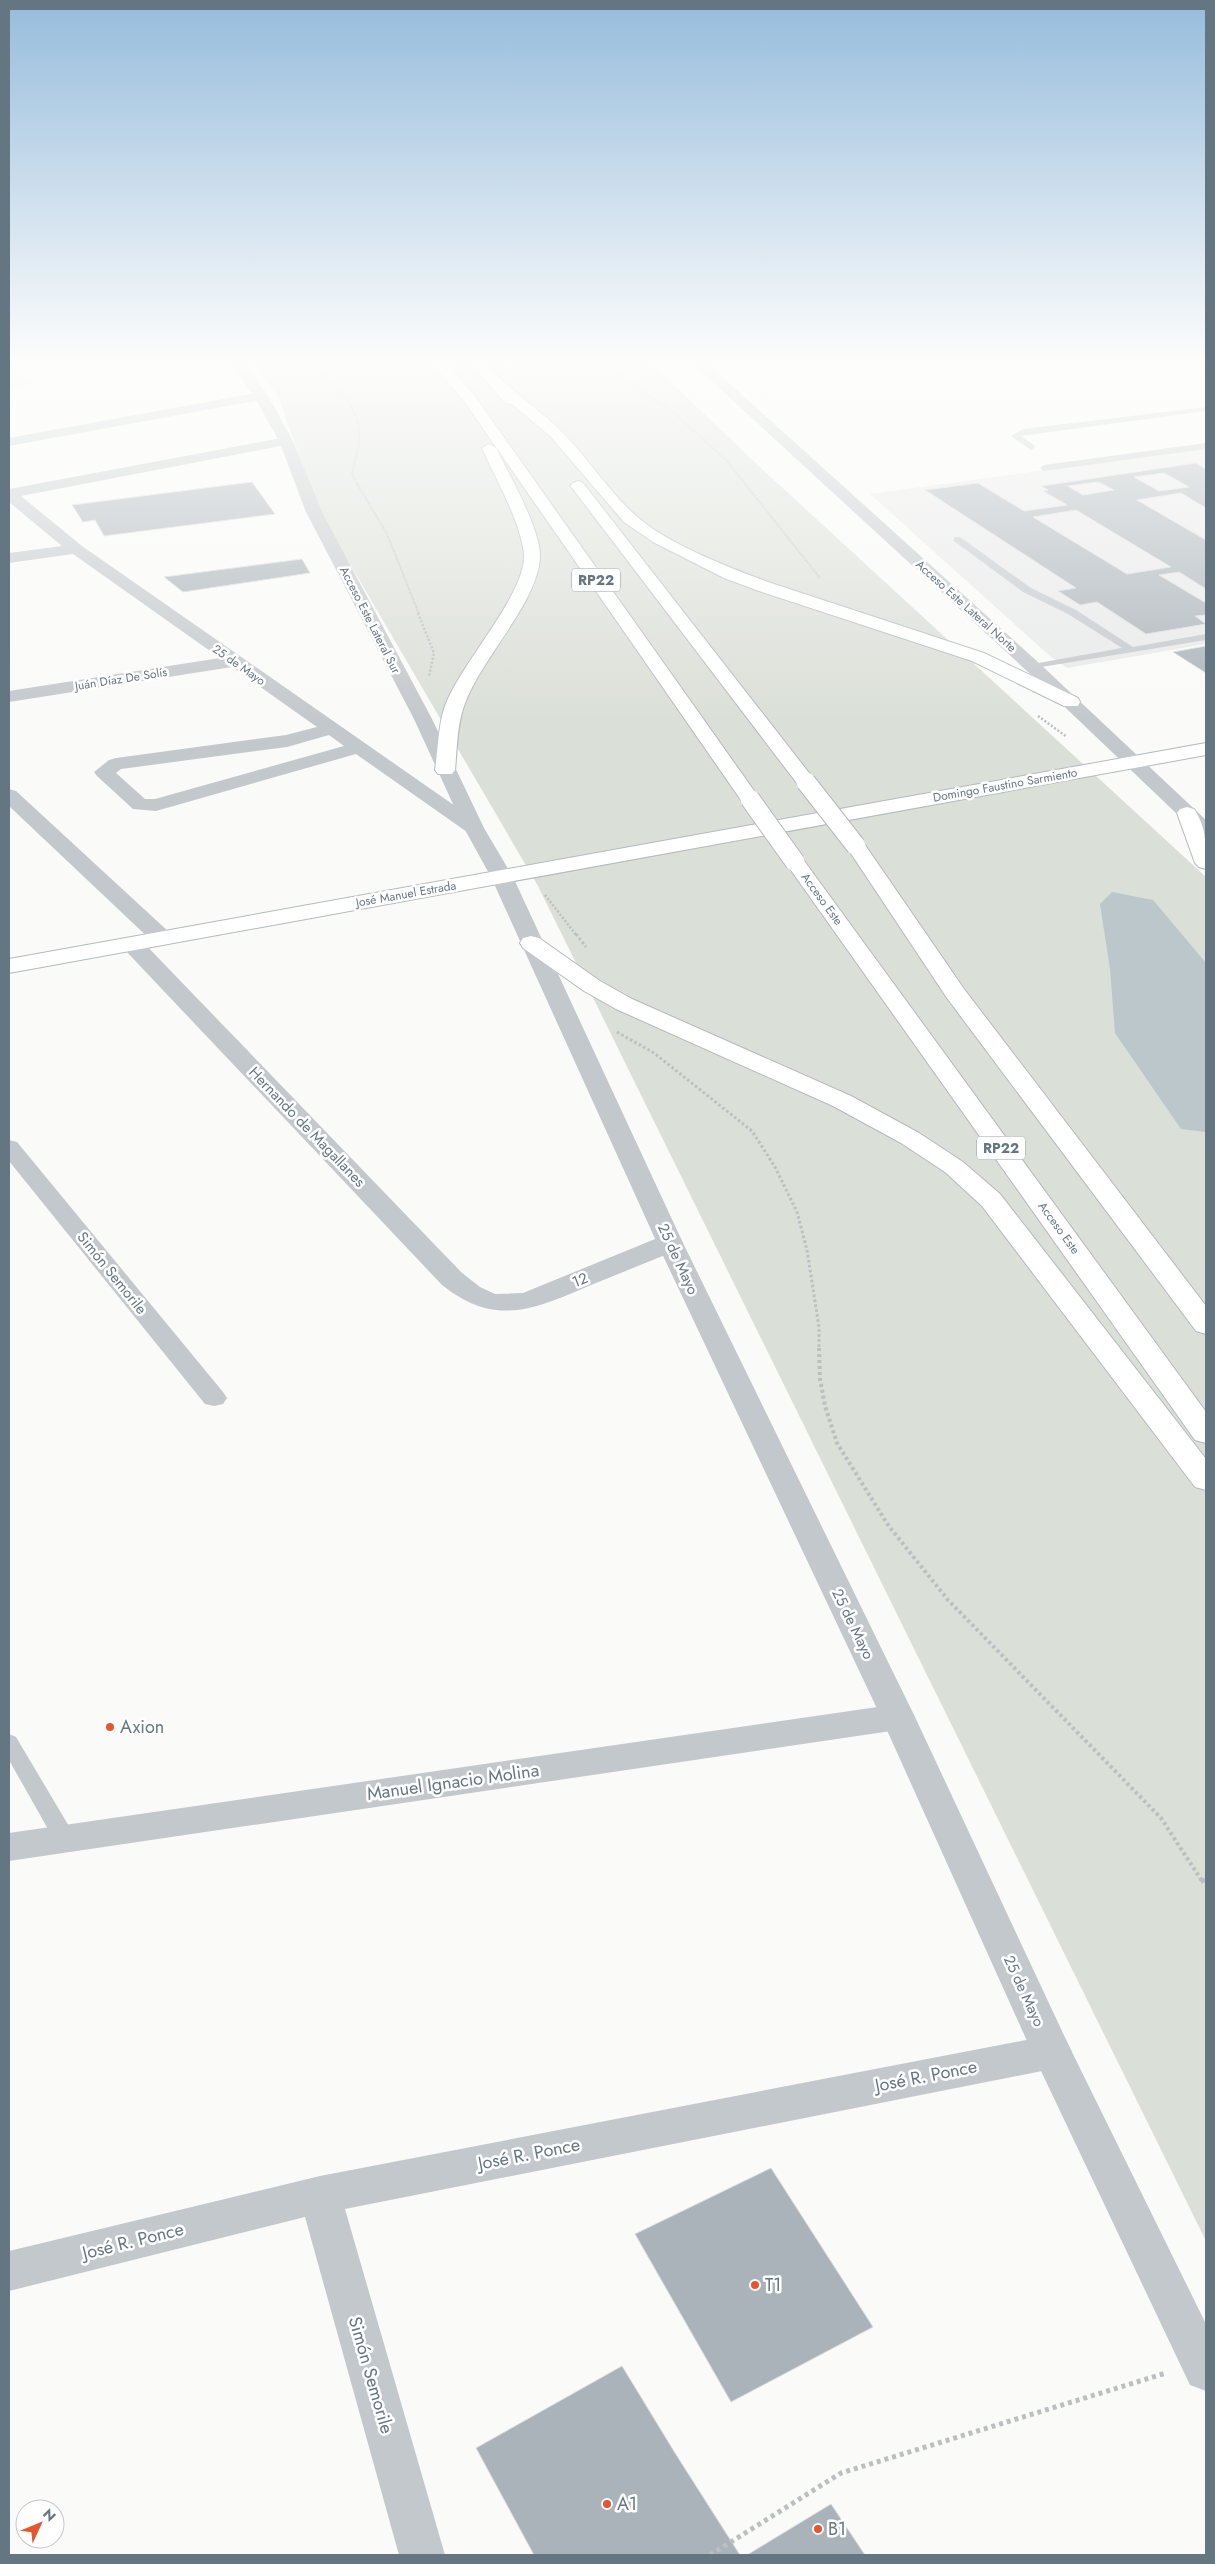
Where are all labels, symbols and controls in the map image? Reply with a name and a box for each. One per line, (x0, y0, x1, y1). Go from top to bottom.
street label: Acceso Este Lateral Norte (912, 556, 1020, 656)
street label: Acceso Este Lateral Sur (335, 563, 405, 677)
road number: RP22 (572, 568, 620, 592)
street label: 25 de Mayo (209, 640, 269, 690)
street label: Juán Díaz De Solís (72, 663, 168, 695)
street label: Domingo Faustino Sarmiento (931, 763, 1079, 807)
street label: Acceso Este (797, 869, 847, 929)
street label: José Manuel Estrada (352, 876, 458, 912)
street label: Hernando de Magallanes (244, 1062, 370, 1192)
road number: RP22 (977, 1136, 1025, 1160)
street label: Acceso Este (1034, 1198, 1084, 1258)
street label: 25 de Mayo (652, 1220, 704, 1298)
street label: Simón Semorile (72, 1227, 152, 1319)
street label: 12 (569, 1267, 591, 1293)
street label: 25 de Mayo (826, 1585, 880, 1663)
place label: Axion (120, 1714, 164, 1740)
marker: Axion (104, 1721, 116, 1733)
street label: Manuel Ignacio Molina (365, 1757, 541, 1807)
street label: 25 de Mayo (998, 1952, 1050, 2030)
street label: José R. Ponce (871, 2053, 979, 2099)
street label: José R. Ponce (474, 2131, 582, 2177)
street label: José R. Ponce (78, 2216, 186, 2267)
place label: T1 (765, 2272, 781, 2298)
marker: T1 (749, 2279, 761, 2291)
street label: Simón Semorile (342, 2313, 400, 2437)
place label: A1 (617, 2491, 637, 2517)
marker: A1 (601, 2498, 613, 2510)
north arrow (15, 2499, 65, 2549)
text: N (38, 2504, 60, 2526)
place label: B1 (828, 2516, 846, 2542)
marker: B1 (812, 2523, 824, 2535)

